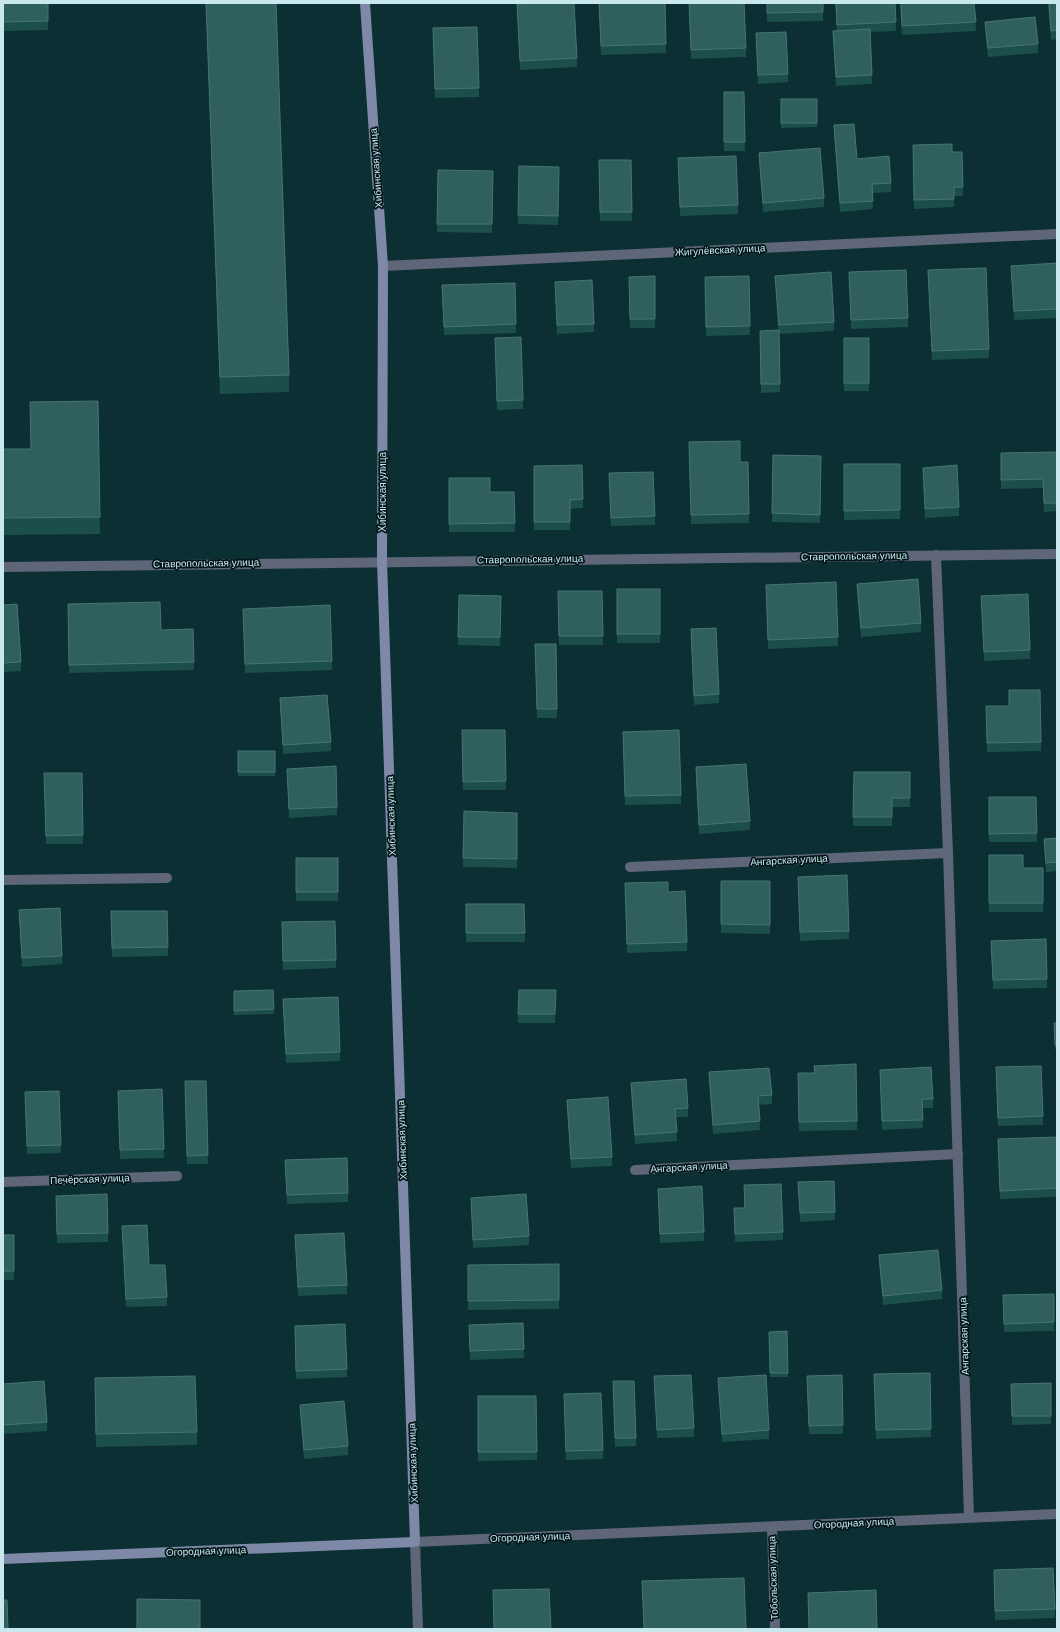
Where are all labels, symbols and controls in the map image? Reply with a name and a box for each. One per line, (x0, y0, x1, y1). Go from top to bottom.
street label: Хибинская улица (368, 127, 384, 208)
street label: Жигулёвская улица (674, 242, 766, 258)
street label: Хибинская улица (377, 452, 388, 532)
street label: Ставропольская улица (801, 550, 908, 562)
street label: Ставропольская улица (477, 553, 584, 565)
street label: Ставропольская улица (153, 557, 260, 569)
street label: Хибинская улица (384, 775, 398, 856)
street label: Ангарская улица (750, 852, 828, 868)
street label: Хибинская улица (395, 1099, 409, 1180)
street label: Ангарская улица (650, 1159, 728, 1175)
street label: Печёрская улица (50, 1172, 130, 1186)
street label: Ангарская улица (957, 1297, 971, 1375)
street label: Хибинская улица (406, 1422, 420, 1503)
street label: Огородная улица (814, 1515, 895, 1531)
street label: Огородная улица (490, 1530, 571, 1544)
street label: Тобольская улица (766, 1535, 780, 1620)
street label: Огородная улица (166, 1544, 247, 1558)

